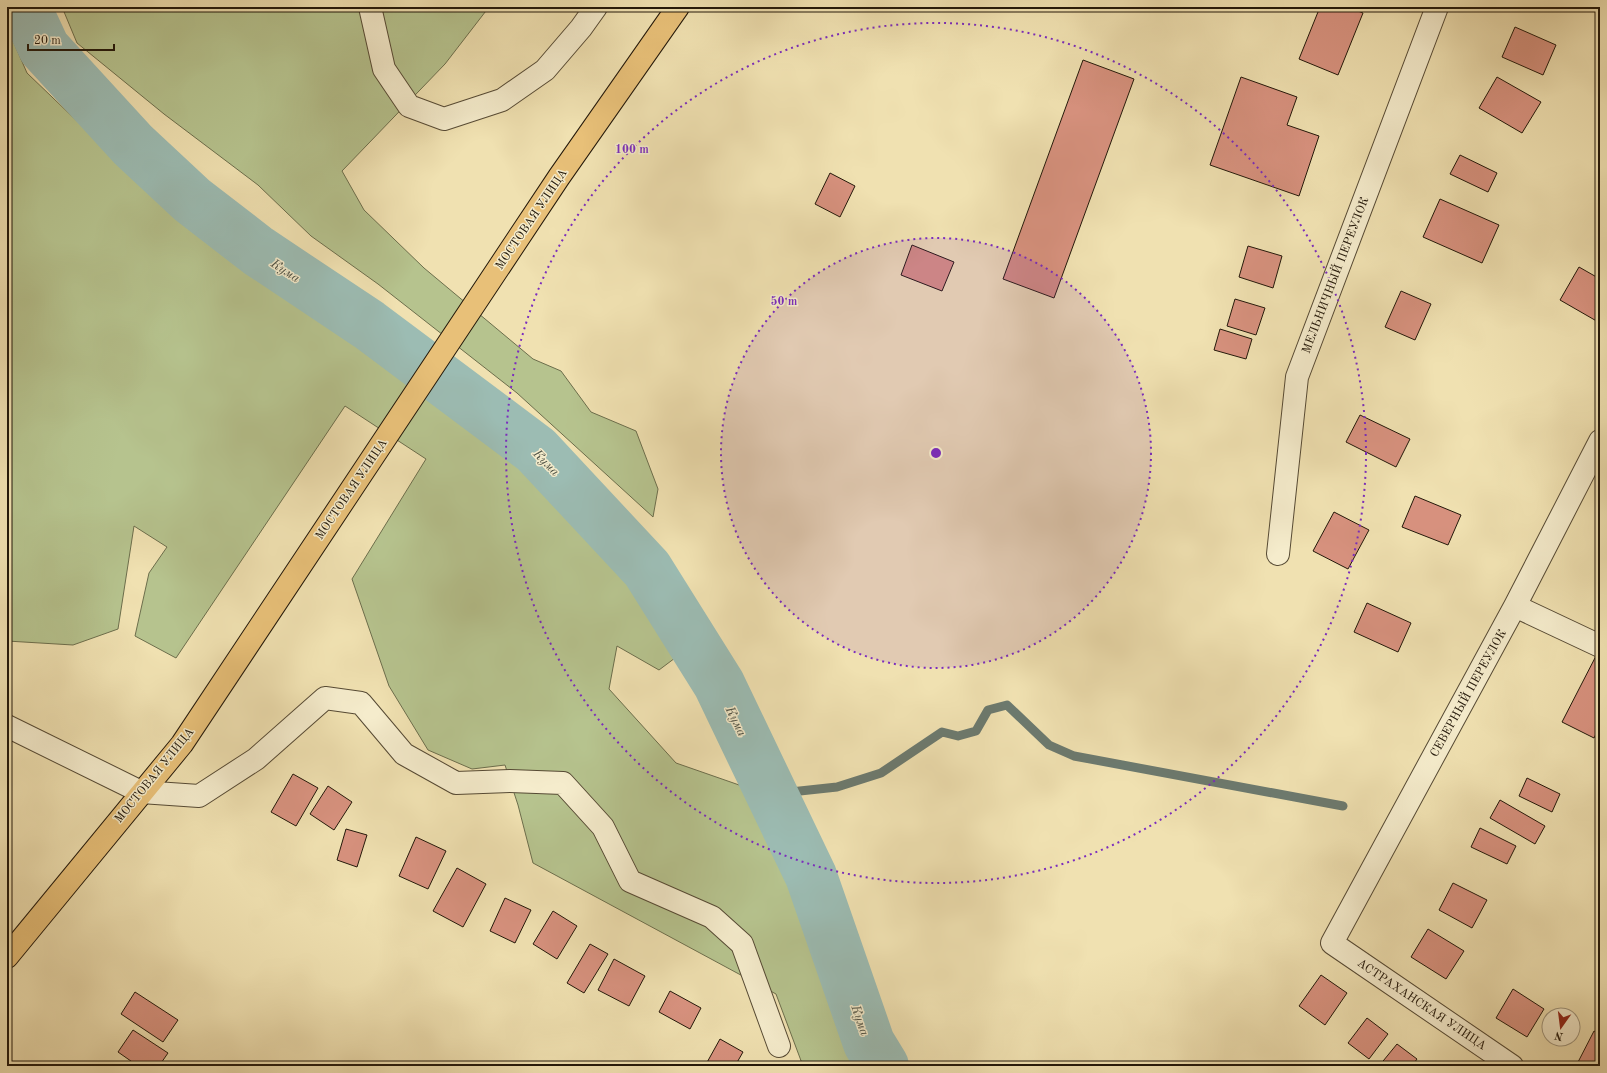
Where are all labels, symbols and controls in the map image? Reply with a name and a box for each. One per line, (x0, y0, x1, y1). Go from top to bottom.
scale bar (28, 26, 114, 52)
text: 20 m (34, 35, 61, 47)
text: 100 m (615, 144, 649, 156)
street label: МОСТОВАЯ УЛИЦА (494, 167, 570, 272)
street label: МЕЛЬНИЧНЫЙ ПЕРЕУЛОК (1298, 194, 1371, 355)
water label: Кума (268, 257, 302, 285)
text: 50 m (771, 295, 798, 308)
street label: МОСТОВАЯ УЛИЦА (314, 437, 390, 542)
water label: Кума (530, 446, 562, 479)
centre of rings (929, 446, 943, 460)
street label: СЕВЕРНЫЙ ПЕРЕУЛОК (1426, 626, 1509, 759)
water label: Кума (722, 704, 748, 739)
street label: МОСТОВАЯ УЛИЦА (113, 726, 197, 825)
street label: АСТРАХАНСКАЯ УЛИЦА (1355, 957, 1488, 1053)
water label: Кума (848, 1003, 871, 1038)
north arrow (1541, 1007, 1581, 1047)
text: N (1553, 1029, 1564, 1042)

